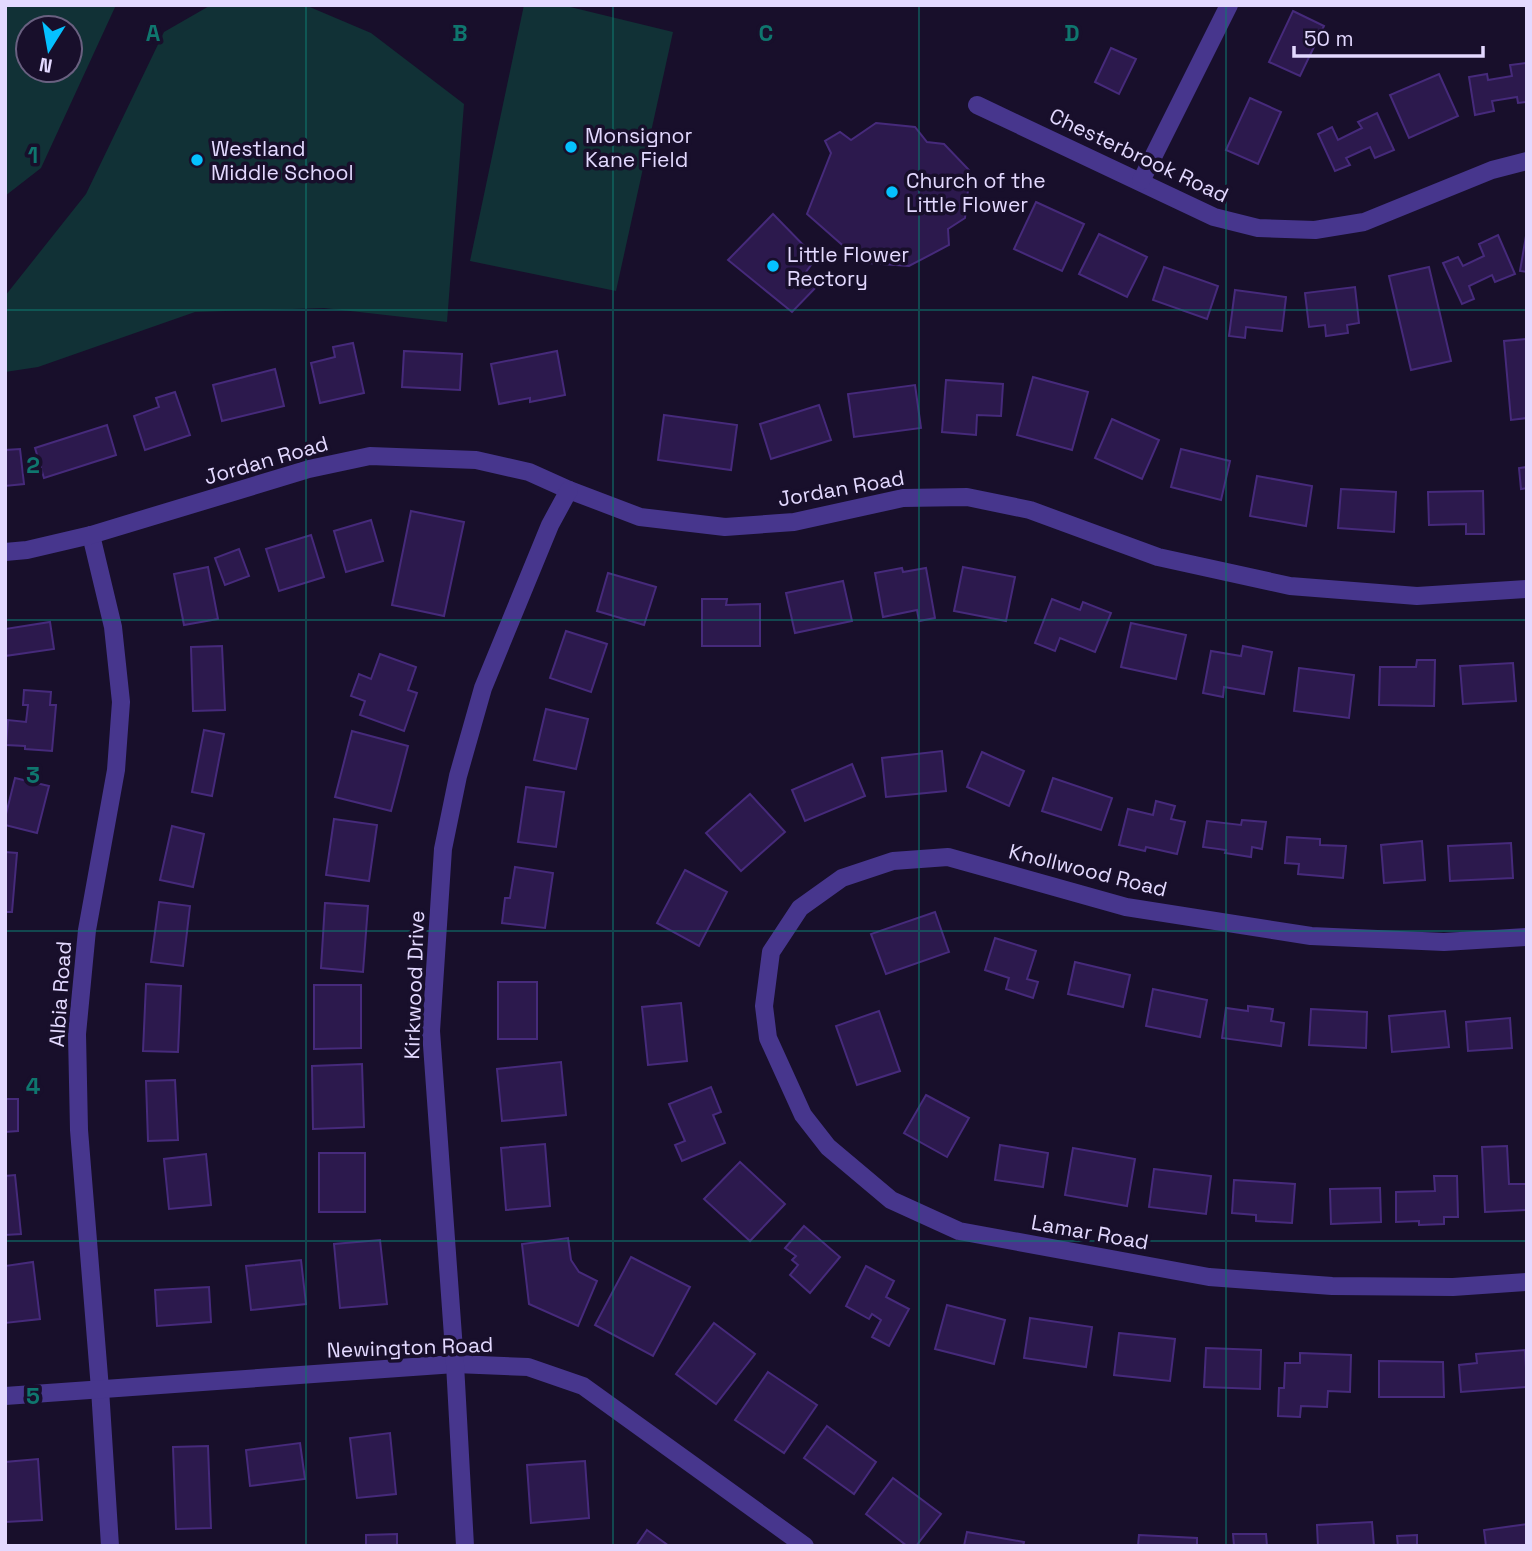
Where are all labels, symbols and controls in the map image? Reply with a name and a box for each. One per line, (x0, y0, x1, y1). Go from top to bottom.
north arrow (14, 14, 84, 84)
scale bar (1294, 14, 1483, 58)
text: A (146, 18, 161, 48)
text: B (452, 18, 468, 48)
text: C (759, 18, 773, 48)
text: D (1064, 18, 1080, 48)
text: 50 m (1304, 25, 1354, 52)
text: N (37, 52, 54, 79)
street label: Chesterbrook Road (1045, 102, 1233, 208)
place label: Monsignor Kane Field (585, 122, 693, 173)
place label: Westland Middle School (211, 135, 354, 186)
marker: Monsignor Kane Field (563, 139, 579, 155)
text: 1 (28, 140, 38, 170)
marker: Westland Middle School (189, 152, 205, 168)
place label: Church of the Little Flower (906, 167, 1046, 218)
marker: Church of the Little Flower (884, 184, 900, 200)
place label: Little Flower Rectory (787, 241, 909, 292)
marker: Little Flower Rectory (765, 258, 781, 274)
street label: Jordan Road (201, 429, 331, 491)
text: 2 (26, 450, 40, 480)
street label: Jordan Road (776, 464, 906, 512)
text: 3 (26, 760, 40, 790)
street label: Knollwood Road (1006, 837, 1170, 903)
street label: Kirkwood Drive (398, 910, 430, 1060)
street label: Albia Road (43, 940, 77, 1048)
text: 4 (26, 1071, 41, 1101)
street label: Lamar Road (1029, 1208, 1151, 1256)
street label: Newington Road (326, 1331, 494, 1363)
text: 5 (26, 1381, 40, 1411)

